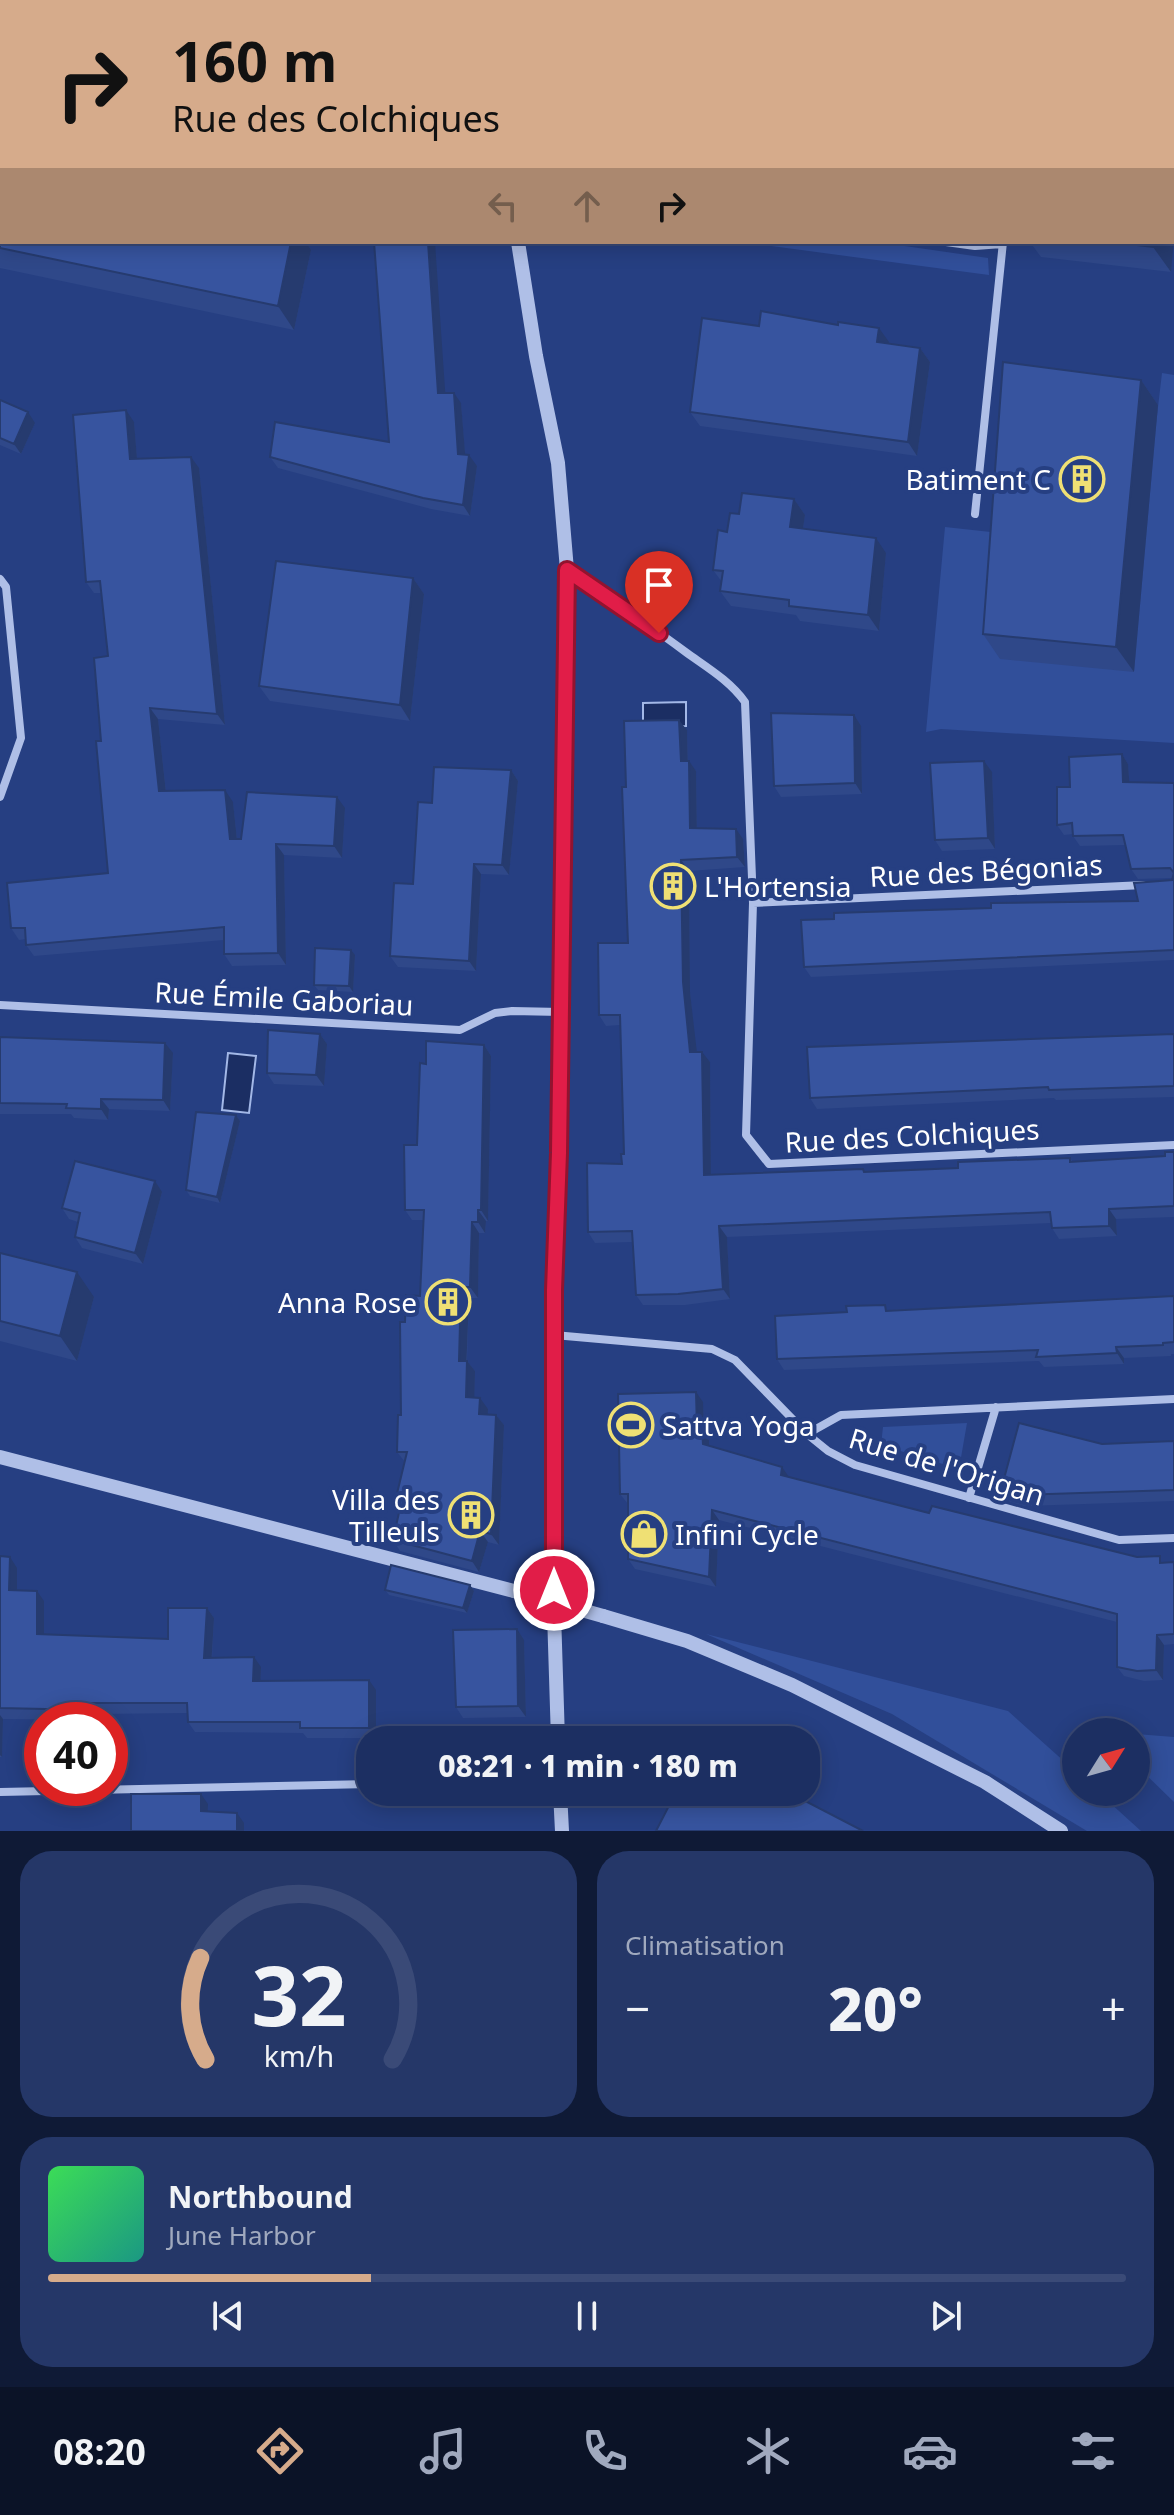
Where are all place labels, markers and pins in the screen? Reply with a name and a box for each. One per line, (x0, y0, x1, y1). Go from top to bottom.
building icon: Batiment C (1058, 455, 1106, 503)
place label: Batiment C (905, 460, 1051, 498)
pin (625, 551, 693, 633)
building icon: L'Hortensia (649, 862, 697, 910)
place label: L'Hortensia (704, 867, 852, 905)
building icon: Anna Rose (424, 1278, 472, 1326)
place label: Anna Rose (278, 1283, 417, 1321)
sports icon: Sattva Yoga (607, 1401, 655, 1449)
place label: Sattva Yoga (662, 1406, 815, 1444)
place label: Villa des Tilleuls (332, 1480, 440, 1550)
building icon: Villa des Tilleuls (447, 1491, 495, 1539)
shop icon: Infini Cycle (620, 1510, 668, 1558)
place label: Infini Cycle (675, 1515, 819, 1553)

